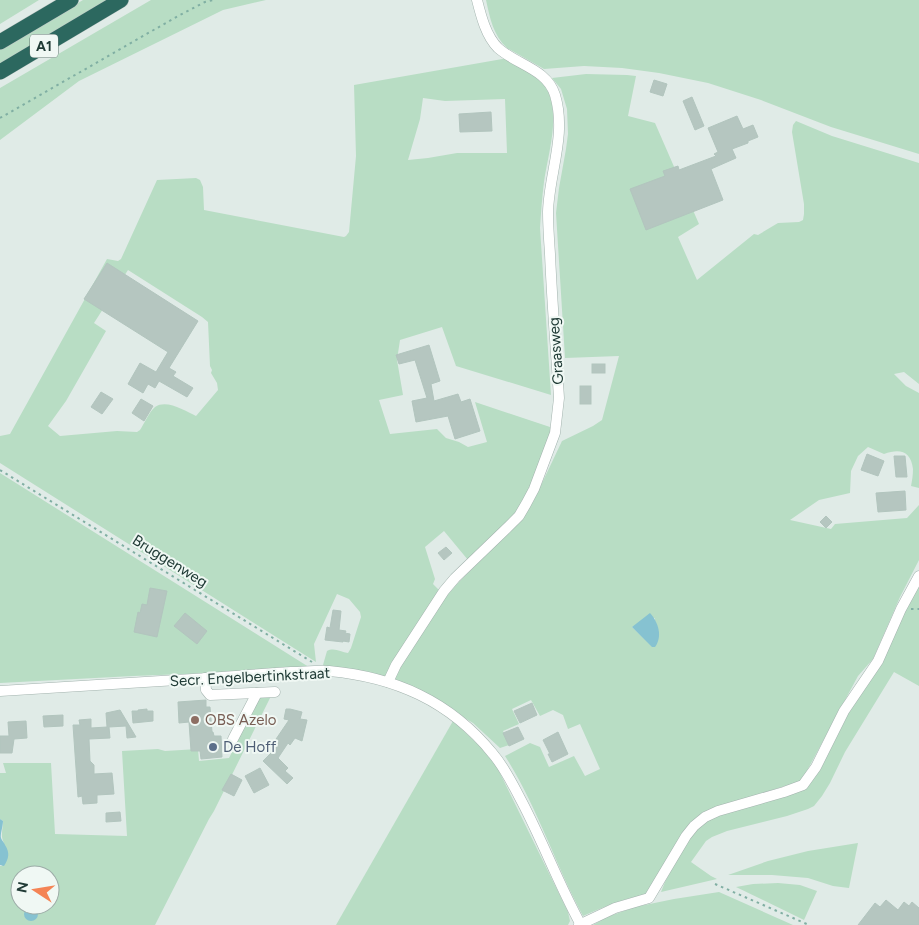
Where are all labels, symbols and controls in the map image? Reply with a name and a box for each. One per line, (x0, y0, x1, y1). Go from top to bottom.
road number: A1 (30, 34, 58, 58)
street label: Graasweg (545, 317, 567, 385)
street label: Bruggenweg (129, 531, 211, 591)
street label: Secr. Engelbertinkstraat (169, 664, 331, 690)
place label: OBS Azelo (205, 711, 277, 729)
marker: OBS Azelo (189, 714, 201, 726)
place label: De Hoff (223, 738, 277, 756)
marker: De Hoff (207, 741, 219, 753)
north arrow (10, 865, 60, 915)
text: N (13, 880, 32, 894)

